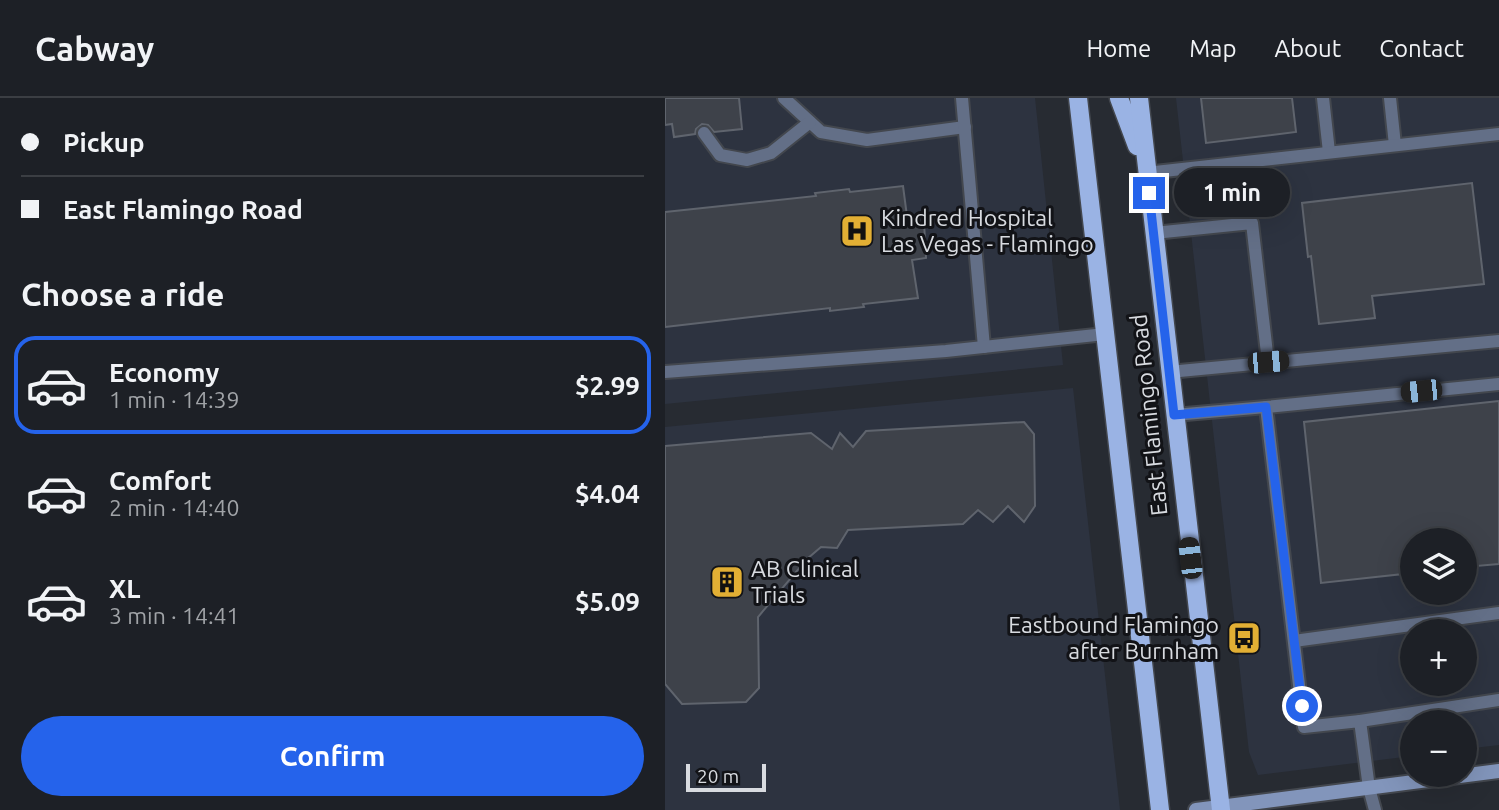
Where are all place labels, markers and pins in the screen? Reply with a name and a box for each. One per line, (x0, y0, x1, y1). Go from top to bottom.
place label: Kindred Hospital Las Vegas - Flamingo (881, 205, 1094, 256)
hospital icon: Kindred Hospital Las Vegas - Flamingo (838, 212, 876, 250)
place label: AB Clinical Trials (751, 556, 859, 607)
building icon: AB Clinical Trials (708, 563, 746, 601)
place label: Eastbound Flamingo after Burnham (1008, 612, 1219, 663)
bus stop icon: Eastbound Flamingo after Burnham (1225, 619, 1263, 657)

